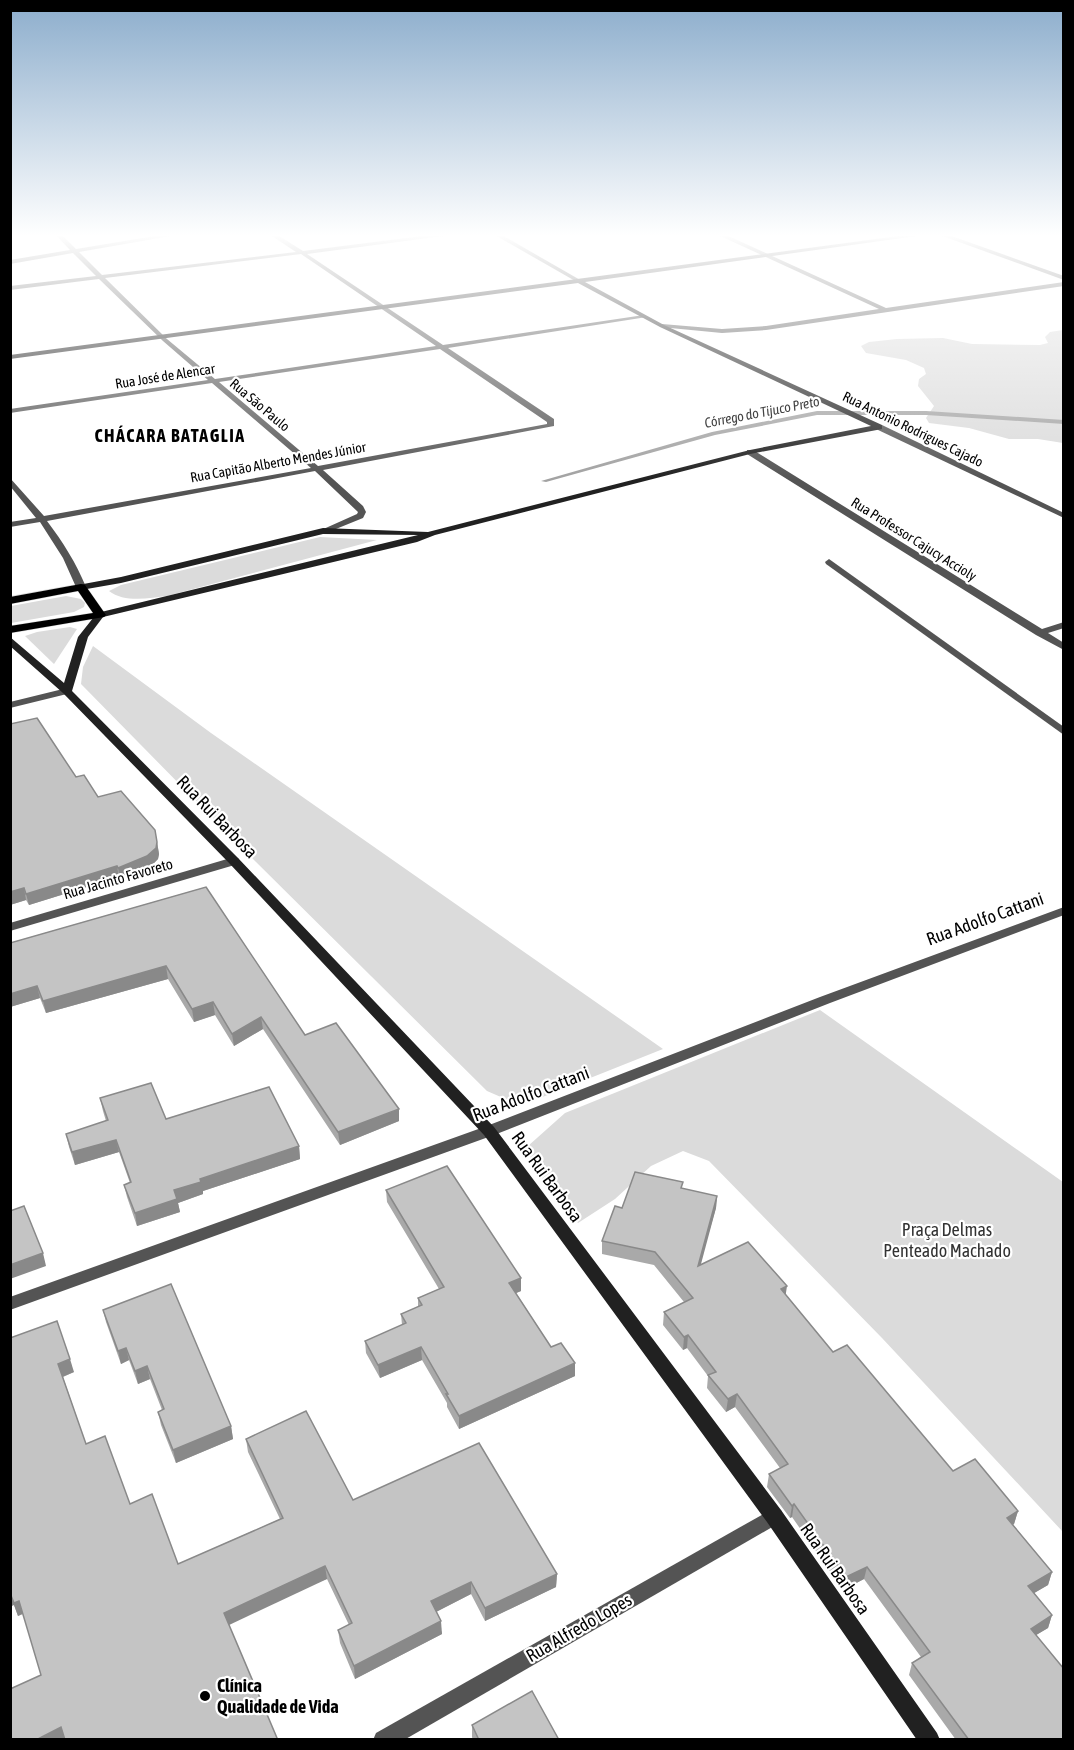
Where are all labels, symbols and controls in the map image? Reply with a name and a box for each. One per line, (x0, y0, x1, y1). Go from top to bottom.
street label: Rua José de Alencar (114, 360, 217, 392)
street label: Rua São Paulo (227, 375, 293, 435)
street label: Rua Antonio Rodrigues Cajado (840, 388, 986, 470)
water label: Córrego do Tijuco Preto (703, 393, 821, 431)
district label: CHÁCARA BATAGLIA (94, 425, 246, 446)
street label: Rua Capitão Alberto Mendes Júnior (189, 439, 368, 485)
street label: Rua Professor Cajucy Accioly (848, 494, 980, 584)
street label: Rua Rui Barbosa (173, 771, 262, 862)
street label: Rua Jacinto Favoreto (61, 855, 175, 902)
street label: Rua Adolfo Cattani (923, 888, 1046, 949)
street label: Rua Adolfo Cattani (470, 1062, 592, 1125)
street label: Rua Rui Barbosa (508, 1127, 587, 1226)
park label: Praça Delmas Penteado Machado (883, 1219, 1011, 1261)
street label: Rua Rui Barbosa (796, 1519, 875, 1618)
street label: Rua Alfredo Lopes (522, 1589, 635, 1666)
place label: Clínica Qualidade de Vida (217, 1675, 339, 1717)
marker: Clínica Qualidade de Vida (198, 1689, 212, 1703)

